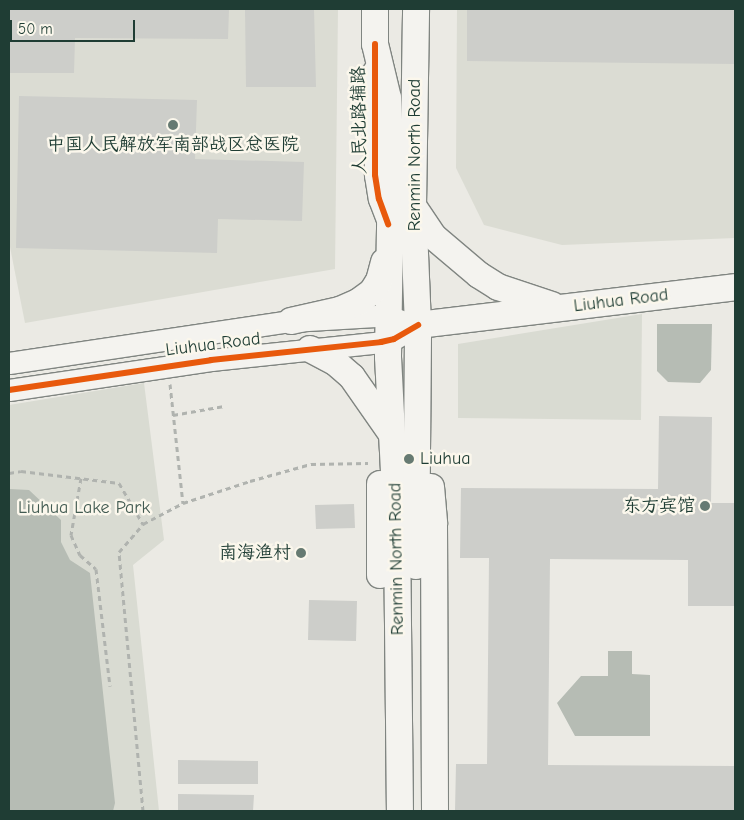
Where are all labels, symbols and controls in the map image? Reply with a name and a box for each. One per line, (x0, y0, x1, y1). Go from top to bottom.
scale bar (12, 10, 138, 42)
text: 50 m (18, 20, 53, 38)
street label: 人民北路辅路 (348, 66, 372, 174)
street label: Renmin North Road (404, 79, 426, 231)
marker: 中国人民解放军南部战区总医院 (166, 118, 180, 132)
place label: 中国人民解放军南部战区总医院 (47, 134, 299, 156)
street label: Liuhua Road (572, 284, 670, 318)
street label: Liuhua Road (164, 328, 262, 362)
place label: Liuhua (420, 448, 470, 470)
marker: Liuhua (402, 452, 416, 466)
street label: Renmin North Road (385, 483, 409, 635)
place label: 东方宾馆 (623, 495, 695, 517)
park label: Liuhua Lake Park (18, 497, 150, 519)
marker: 东方宾馆 (699, 500, 711, 512)
place label: 南海渔村 (219, 542, 291, 564)
marker: 南海渔村 (295, 547, 307, 559)

